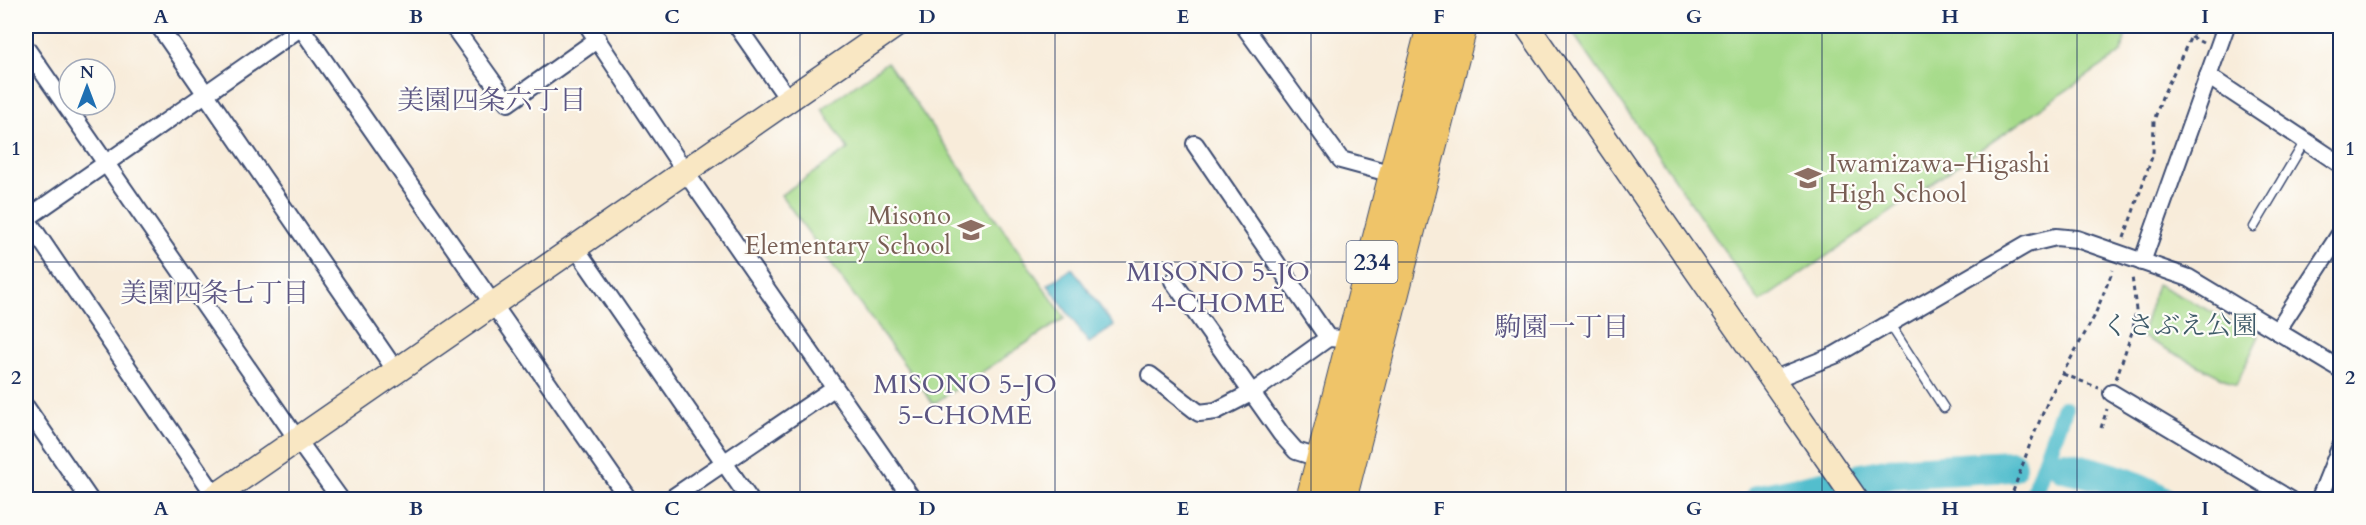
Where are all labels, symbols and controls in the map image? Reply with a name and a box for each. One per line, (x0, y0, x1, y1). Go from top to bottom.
text: A (153, 3, 169, 30)
text: B (409, 3, 423, 30)
text: C (664, 3, 680, 30)
text: D (918, 3, 936, 30)
text: E (1177, 3, 1189, 30)
text: F (1433, 3, 1445, 30)
text: G (1686, 3, 1702, 30)
text: H (1941, 3, 1959, 30)
text: I (2201, 3, 2209, 30)
north arrow (57, 57, 117, 117)
text: N (80, 62, 94, 84)
district label: 美園四条六丁目 (398, 82, 587, 119)
text: 1 (11, 135, 21, 162)
text: 1 (2345, 135, 2355, 162)
place label: Iwamizawa-Higashi High School (1828, 146, 2050, 211)
school or university icon: Iwamizawa-Higashi High School (1793, 163, 1823, 193)
place label: Misono Elementary School (744, 198, 951, 263)
school or university icon: Misono Elementary School (956, 215, 986, 245)
road number: 234 (1346, 241, 1398, 283)
district label: MISONO 5-JO 4-CHOME (1126, 254, 1310, 322)
district label: 美園四条七丁目 (121, 275, 310, 312)
park label: くさぶえ公園 (2102, 308, 2258, 343)
district label: 駒園一丁目 (1495, 309, 1630, 346)
text: 2 (11, 364, 21, 391)
text: 2 (2345, 364, 2355, 391)
district label: MISONO 5-JO 5-CHOME (873, 366, 1057, 434)
text: A (153, 495, 169, 522)
text: B (409, 495, 423, 522)
text: C (664, 495, 680, 522)
text: D (918, 495, 936, 522)
text: E (1177, 495, 1189, 522)
text: F (1433, 495, 1445, 522)
text: G (1686, 495, 1702, 522)
text: H (1941, 495, 1959, 522)
text: I (2201, 495, 2209, 522)

